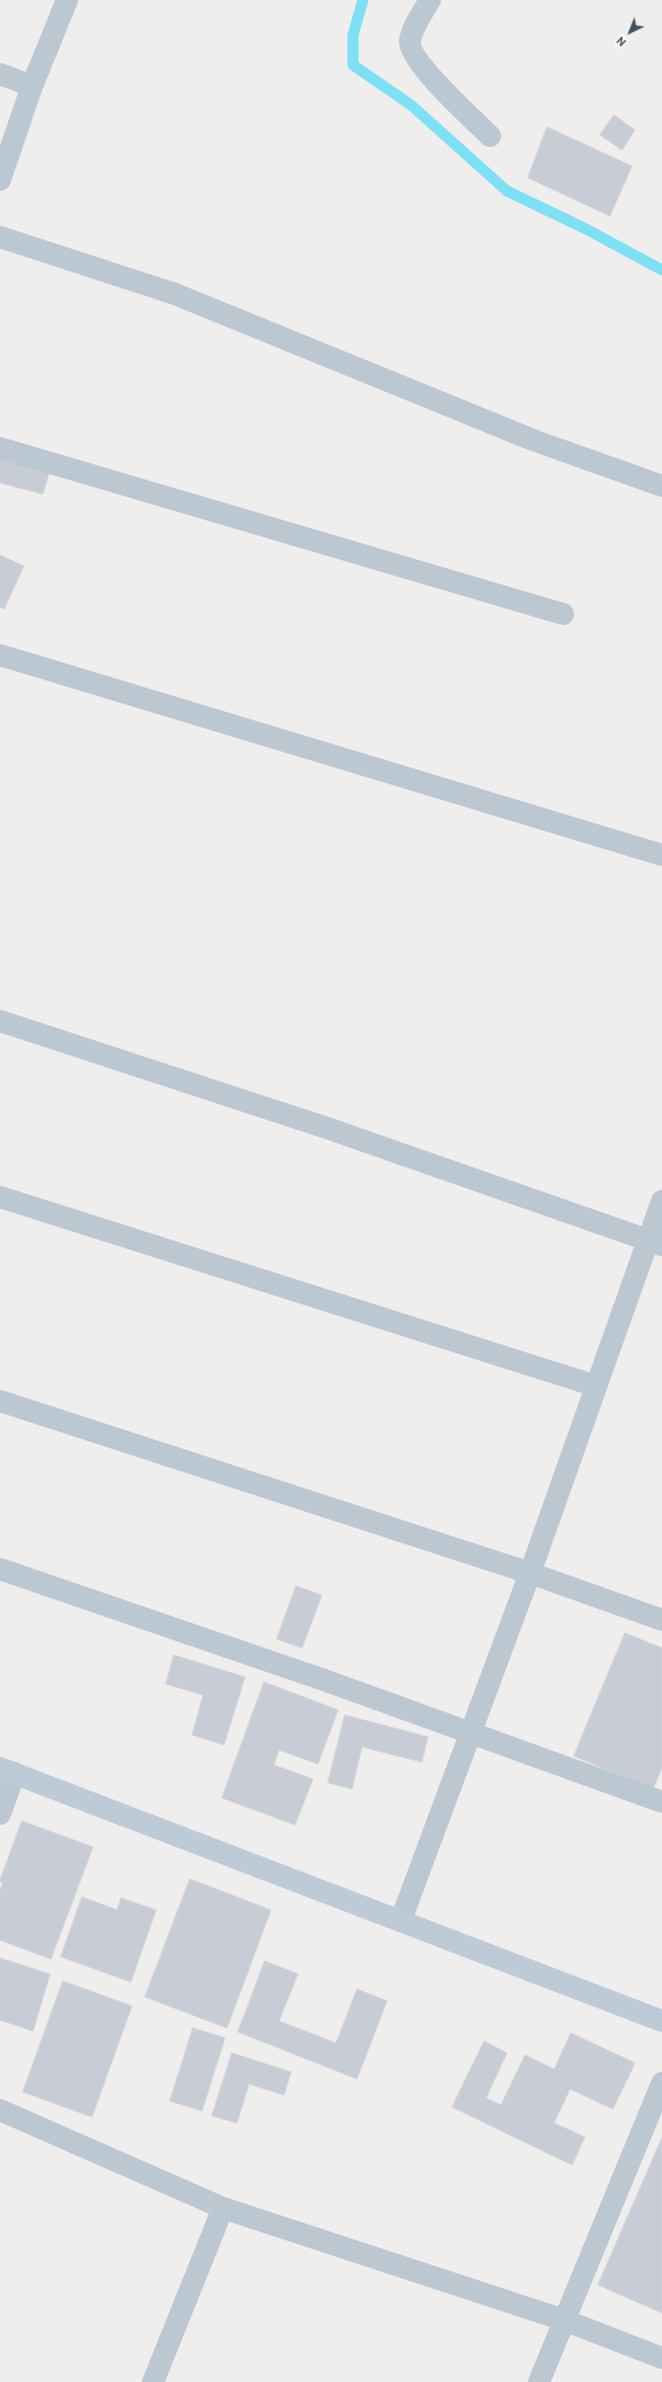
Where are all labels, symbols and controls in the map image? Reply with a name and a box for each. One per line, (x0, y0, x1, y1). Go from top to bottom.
north arrow (610, 12, 650, 52)
text: N (614, 34, 629, 49)

